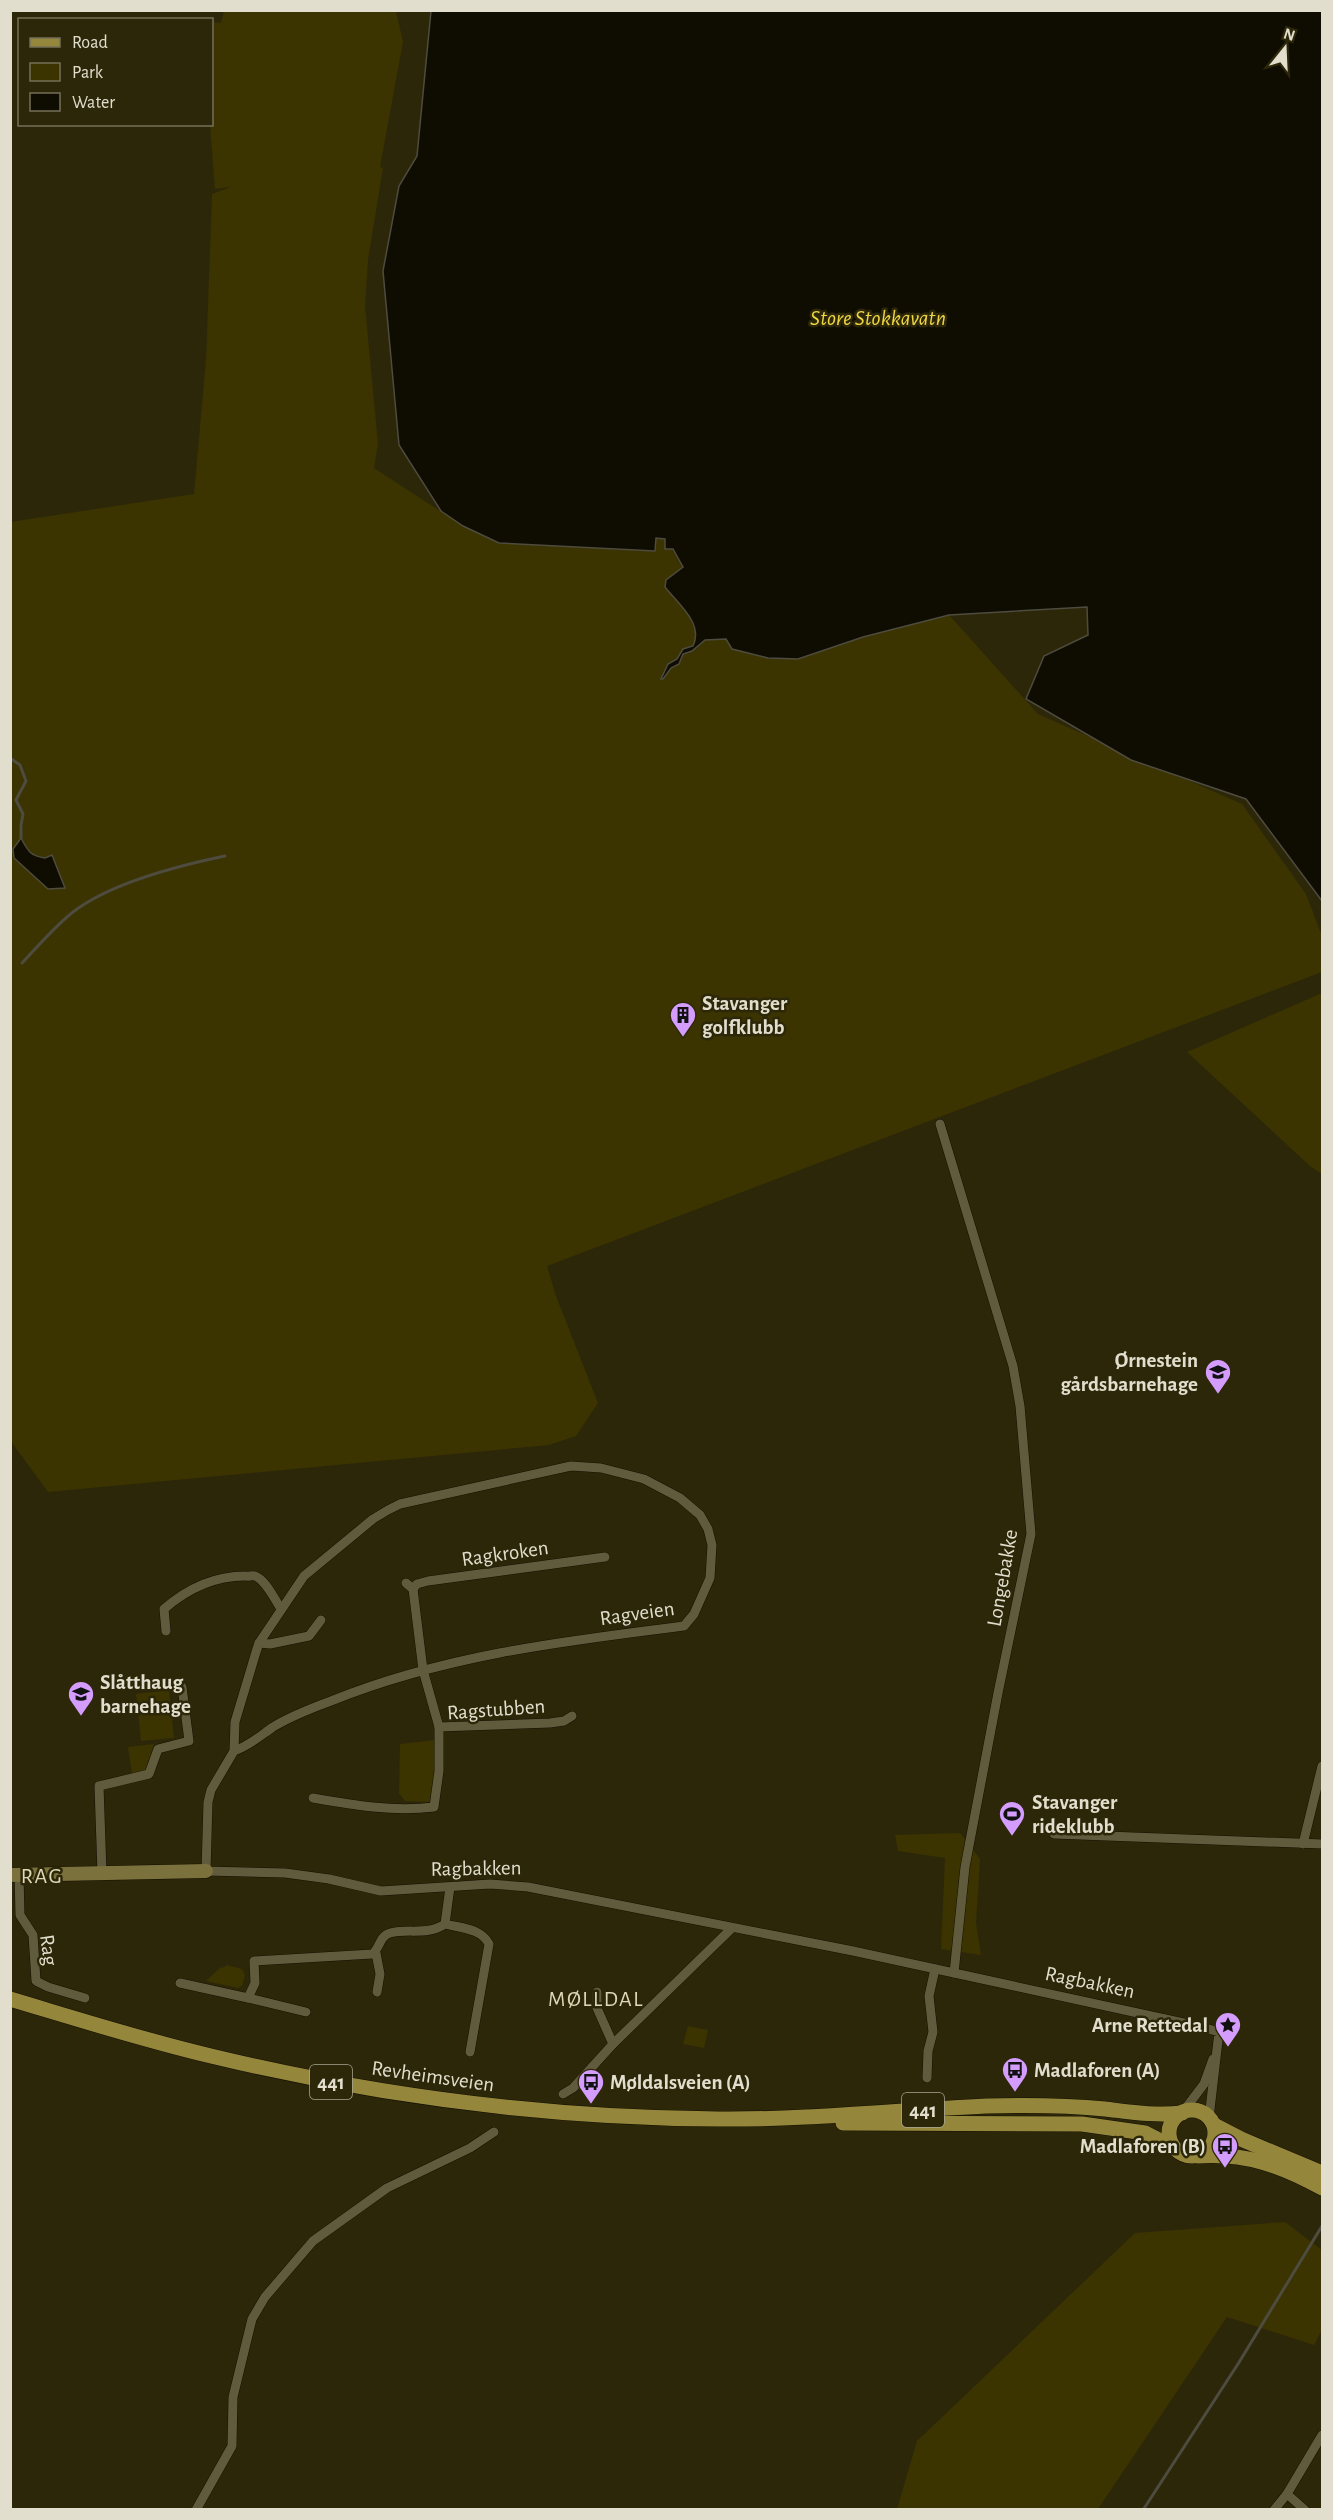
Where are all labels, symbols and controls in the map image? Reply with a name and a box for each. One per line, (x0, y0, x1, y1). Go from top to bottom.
legend (18, 18, 213, 126)
north arrow (1255, 18, 1315, 78)
text: N (1282, 25, 1297, 44)
text: Road (72, 34, 108, 52)
text: Park (72, 64, 104, 82)
text: Water (72, 94, 115, 112)
water label: Store Stokkavatn (810, 307, 946, 329)
place label: Stavanger golfklubb (702, 993, 788, 1038)
building icon: Stavanger golfklubb (668, 1000, 698, 1038)
place label: Ørnestein gårdsbarnehage (1061, 1350, 1198, 1395)
school or university icon: Ørnestein gårdsbarnehage (1203, 1357, 1233, 1395)
street label: Longebakke (984, 1528, 1021, 1628)
street label: Ragkroken (460, 1537, 550, 1570)
street label: Ragveien (598, 1598, 676, 1629)
place label: Slåtthaug barnehage (100, 1672, 191, 1717)
school or university icon: Slåtthaug barnehage (66, 1679, 96, 1717)
street label: Ragstubben (446, 1696, 546, 1723)
place label: Stavanger rideklubb (1032, 1792, 1118, 1837)
sports icon: Stavanger rideklubb (997, 1799, 1027, 1837)
street label: Ragbakken (430, 1857, 522, 1880)
district label: RAG (21, 1865, 63, 1887)
street label: Rag (36, 1933, 61, 1968)
street label: Ragbakken (1043, 1963, 1137, 2002)
district label: MØLLDAL (548, 1988, 644, 2010)
place icon: Arne Rettedal (1213, 2010, 1243, 2048)
place label: Arne Rettedal (1092, 2015, 1208, 2036)
bus stop icon: Madlaforen (A) (1000, 2055, 1030, 2093)
street label: Revheimsveien (370, 2057, 496, 2095)
place label: Madlaforen (A) (1034, 2060, 1161, 2081)
road number: 441 (310, 2065, 352, 2099)
bus stop icon: Møldalsveien (A) (576, 2067, 606, 2105)
place label: Møldalsveien (A) (610, 2072, 751, 2093)
road number: 441 (902, 2093, 944, 2127)
bus stop icon: Madlaforen (B) (1210, 2131, 1240, 2169)
place label: Madlaforen (B) (1080, 2136, 1206, 2157)

